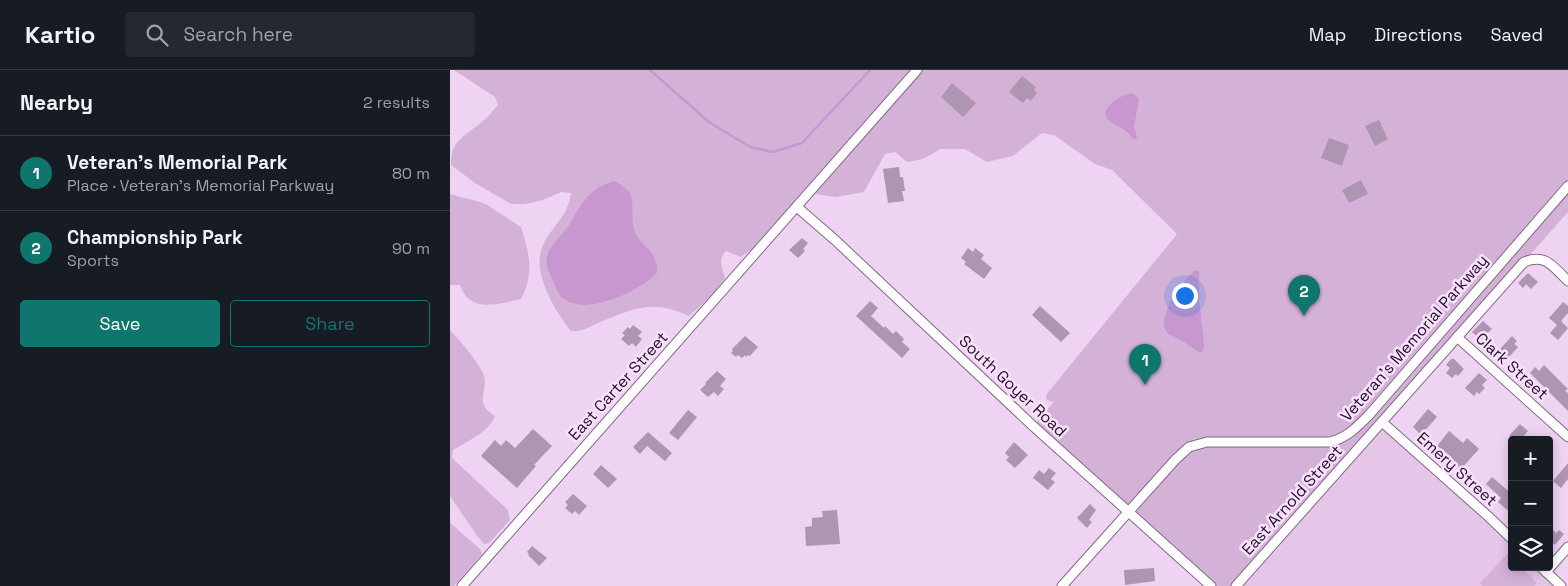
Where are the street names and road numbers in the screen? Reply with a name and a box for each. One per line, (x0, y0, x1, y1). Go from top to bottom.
street label: Veteran's Memorial Parkway (1336, 250, 1492, 426)
street label: East Carter Street (564, 327, 672, 445)
street label: Clark Street (1471, 328, 1553, 404)
street label: South Goyer Road (955, 331, 1071, 441)
street label: Emery Street (1412, 427, 1502, 511)
street label: East Arnold Street (1237, 441, 1347, 559)

